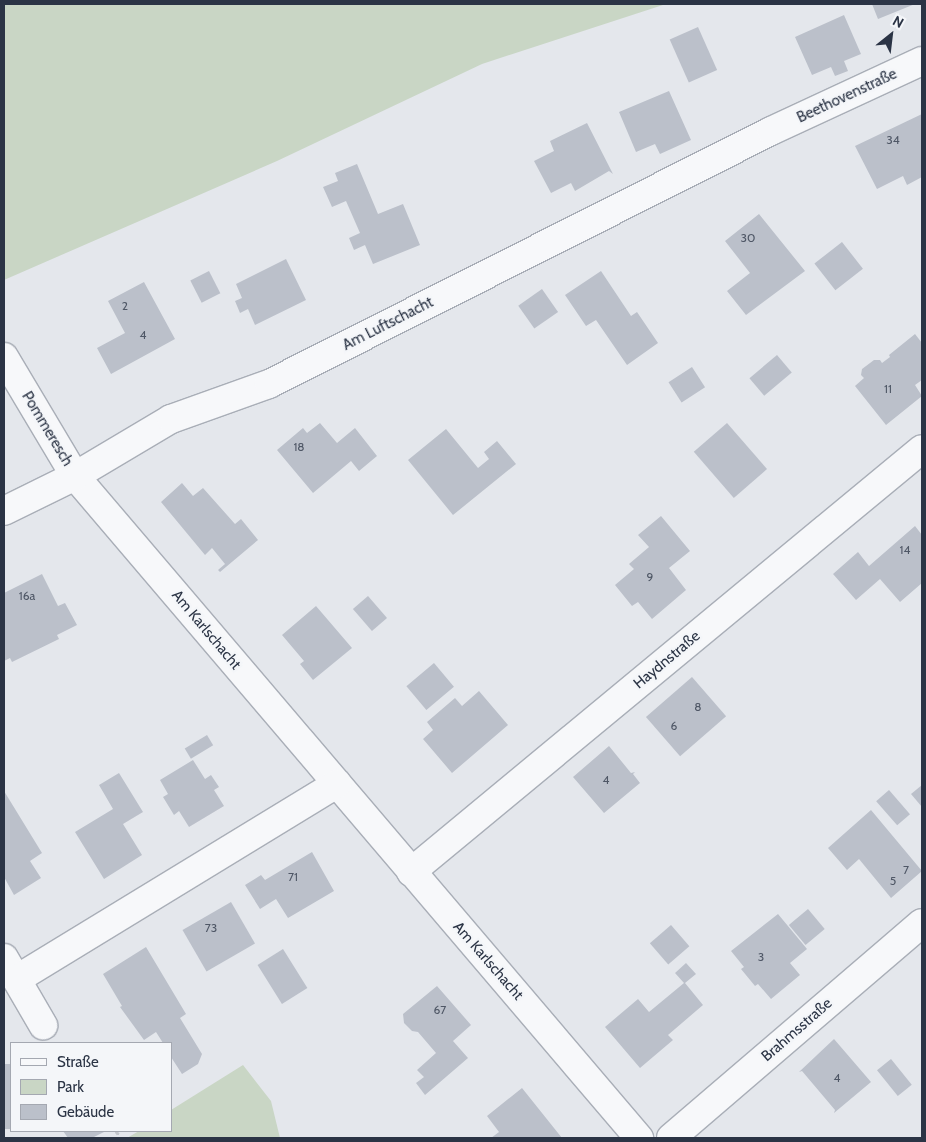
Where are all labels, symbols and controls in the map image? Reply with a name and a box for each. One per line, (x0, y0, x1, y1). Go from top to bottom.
north arrow (866, 10, 916, 60)
text: N (890, 12, 907, 32)
street label: Beethovenstraße (794, 65, 900, 127)
house number: 34 (886, 133, 900, 147)
house number: 30 (741, 231, 755, 245)
street label: Am Luftschacht (340, 293, 436, 355)
house number: 2 (122, 299, 128, 313)
house number: 4 (140, 328, 146, 342)
house number: 11 (884, 382, 892, 396)
street label: Pommeresch (18, 388, 76, 470)
house number: 18 (293, 440, 305, 454)
house number: 14 (900, 543, 910, 557)
house number: 9 (647, 570, 653, 584)
street label: Am Karlschacht (168, 587, 244, 673)
house number: 16a (19, 589, 35, 603)
street label: Haydnstraße (630, 627, 704, 693)
house number: 8 (694, 700, 702, 714)
house number: 6 (671, 719, 677, 733)
house number: 4 (603, 773, 609, 787)
house number: 7 (903, 863, 909, 877)
house number: 71 (288, 870, 298, 884)
house number: 5 (890, 874, 896, 888)
street label: Am Karlschacht (449, 918, 527, 1004)
house number: 73 (205, 921, 217, 935)
house number: 3 (758, 950, 764, 964)
street label: Brahmsstraße (758, 994, 836, 1066)
house number: 67 (434, 1003, 446, 1017)
legend (10, 1042, 172, 1132)
text: Straße (57, 1053, 99, 1071)
house number: 4 (834, 1071, 840, 1085)
text: Park (57, 1078, 84, 1096)
text: Gebäude (57, 1103, 114, 1121)

